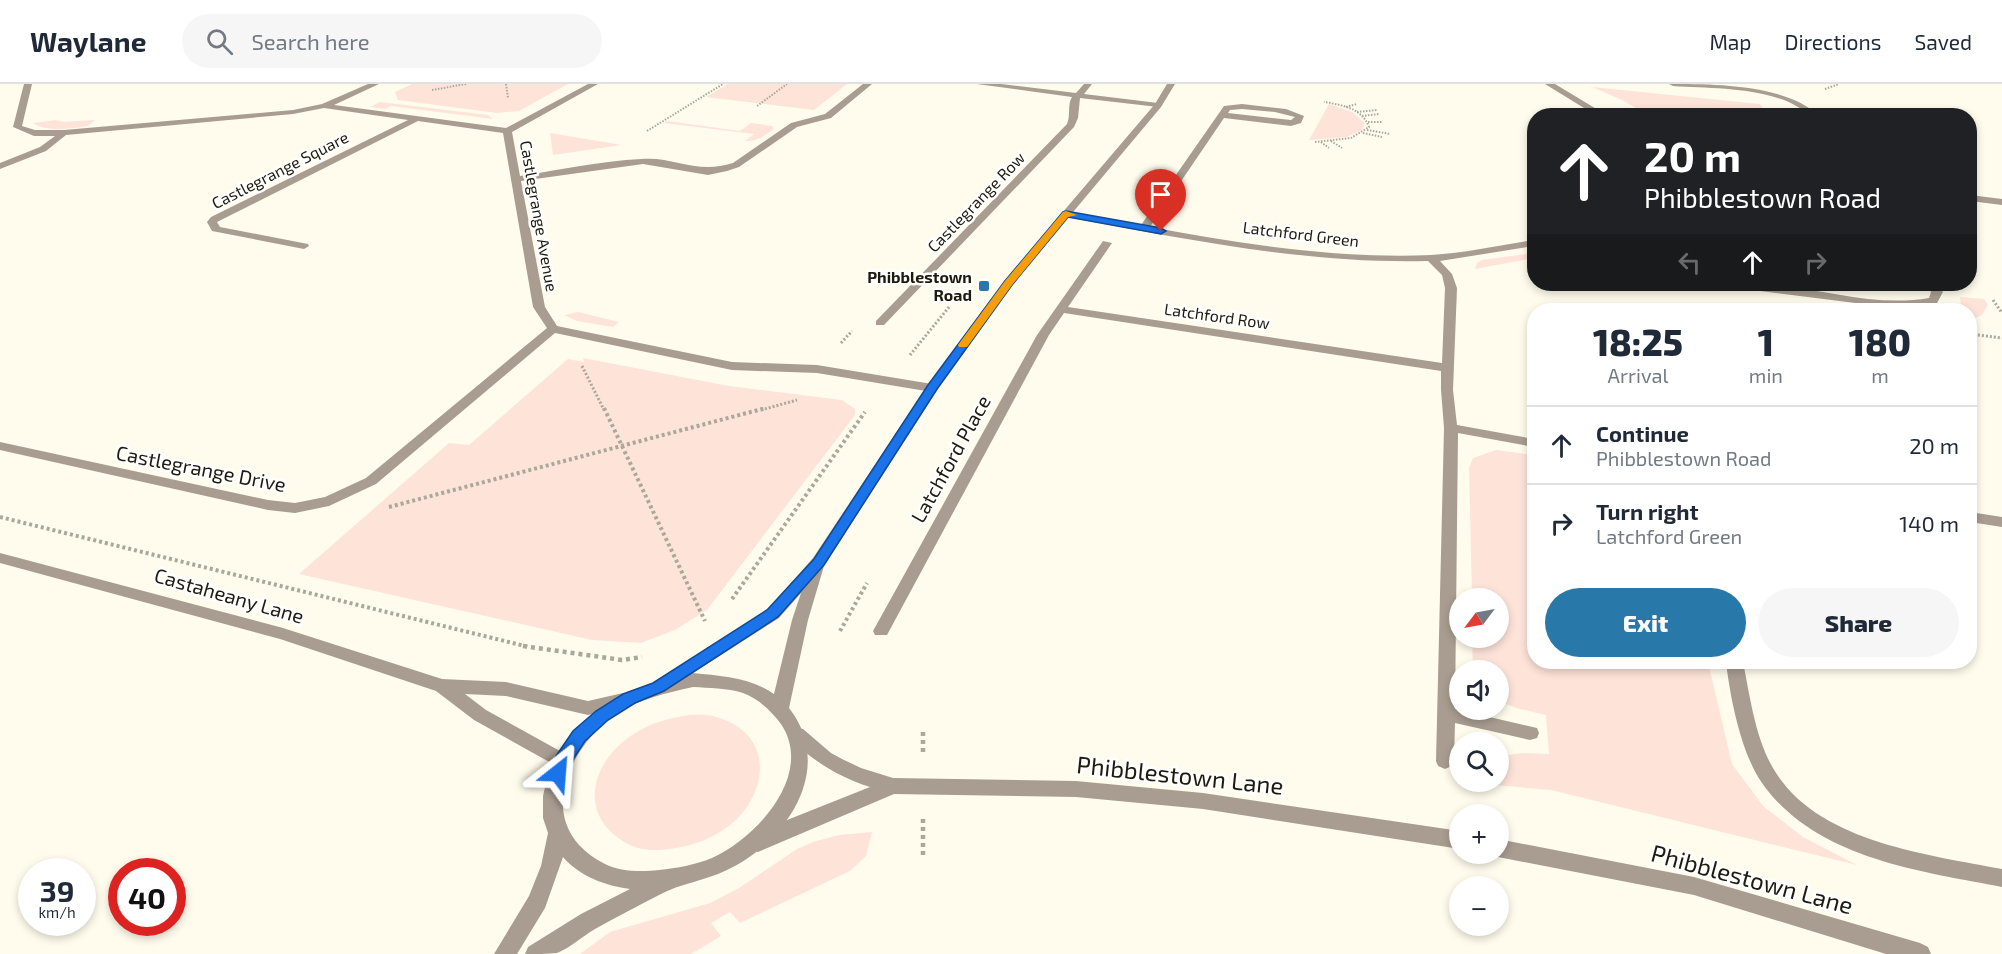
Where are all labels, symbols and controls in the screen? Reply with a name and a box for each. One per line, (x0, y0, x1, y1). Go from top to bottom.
search box (182, 14, 602, 68)
text: Waylane (30, 24, 146, 58)
icon: search (203, 25, 236, 58)
text: Search here (251, 28, 370, 54)
text: Map (1709, 29, 1752, 54)
text: Directions (1785, 29, 1881, 54)
text: Saved (1914, 29, 1972, 54)
street label: Castlegrange Square (208, 127, 351, 212)
text: 20 m (1644, 130, 1741, 180)
icon: ahead (1545, 132, 1623, 210)
street label: Castlegrange Avenue (517, 139, 562, 293)
street label: Castlegrange Row (923, 148, 1028, 256)
pin (1135, 169, 1186, 231)
icon: arrive (1144, 178, 1177, 211)
text: Phibblestown Road (1644, 181, 1881, 213)
street label: Latchford Green (1242, 217, 1360, 250)
icon: left (1673, 246, 1706, 279)
icon: ahead (1736, 246, 1769, 279)
icon: right (1799, 246, 1832, 279)
place label: Phibblestown Road (867, 267, 972, 304)
marker: Phibblestown Road (977, 279, 991, 293)
street label: Latchford Row (1163, 299, 1271, 332)
text: 18:25 (1593, 320, 1683, 363)
text: 1 (1758, 320, 1774, 363)
text: 180 (1849, 320, 1911, 363)
text: Arrival (1607, 363, 1668, 387)
text: min (1749, 363, 1783, 387)
text: m (1871, 363, 1889, 387)
street label: Latchford Place (905, 391, 995, 526)
text: Continue (1596, 420, 1689, 446)
icon: ahead (1545, 429, 1578, 462)
text: 20 m (1909, 432, 1959, 458)
street label: Castlegrange Drive (114, 440, 288, 496)
text: Phibblestown Road (1596, 446, 1772, 470)
text: Turn right (1596, 498, 1698, 524)
icon: right (1545, 507, 1578, 540)
text: 140 m (1899, 510, 1959, 536)
text: Latchford Green (1596, 524, 1742, 548)
street label: Castaheany Lane (152, 562, 307, 628)
north arrow (1449, 588, 1509, 648)
map controls (1449, 588, 1509, 936)
button: Exit (1545, 588, 1746, 657)
button: Share (1758, 588, 1959, 657)
button: sound (1449, 660, 1509, 720)
button: search (1449, 732, 1509, 792)
position arrow (526, 741, 590, 805)
street label: Phibblestown Lane (1075, 749, 1285, 800)
button: + (1449, 804, 1509, 864)
street label: Phibblestown Lane (1648, 838, 1856, 919)
speed limit sign: 40 (108, 858, 186, 936)
text: 39 (40, 872, 74, 908)
button: − (1449, 876, 1509, 936)
text: km/h (38, 903, 76, 921)

